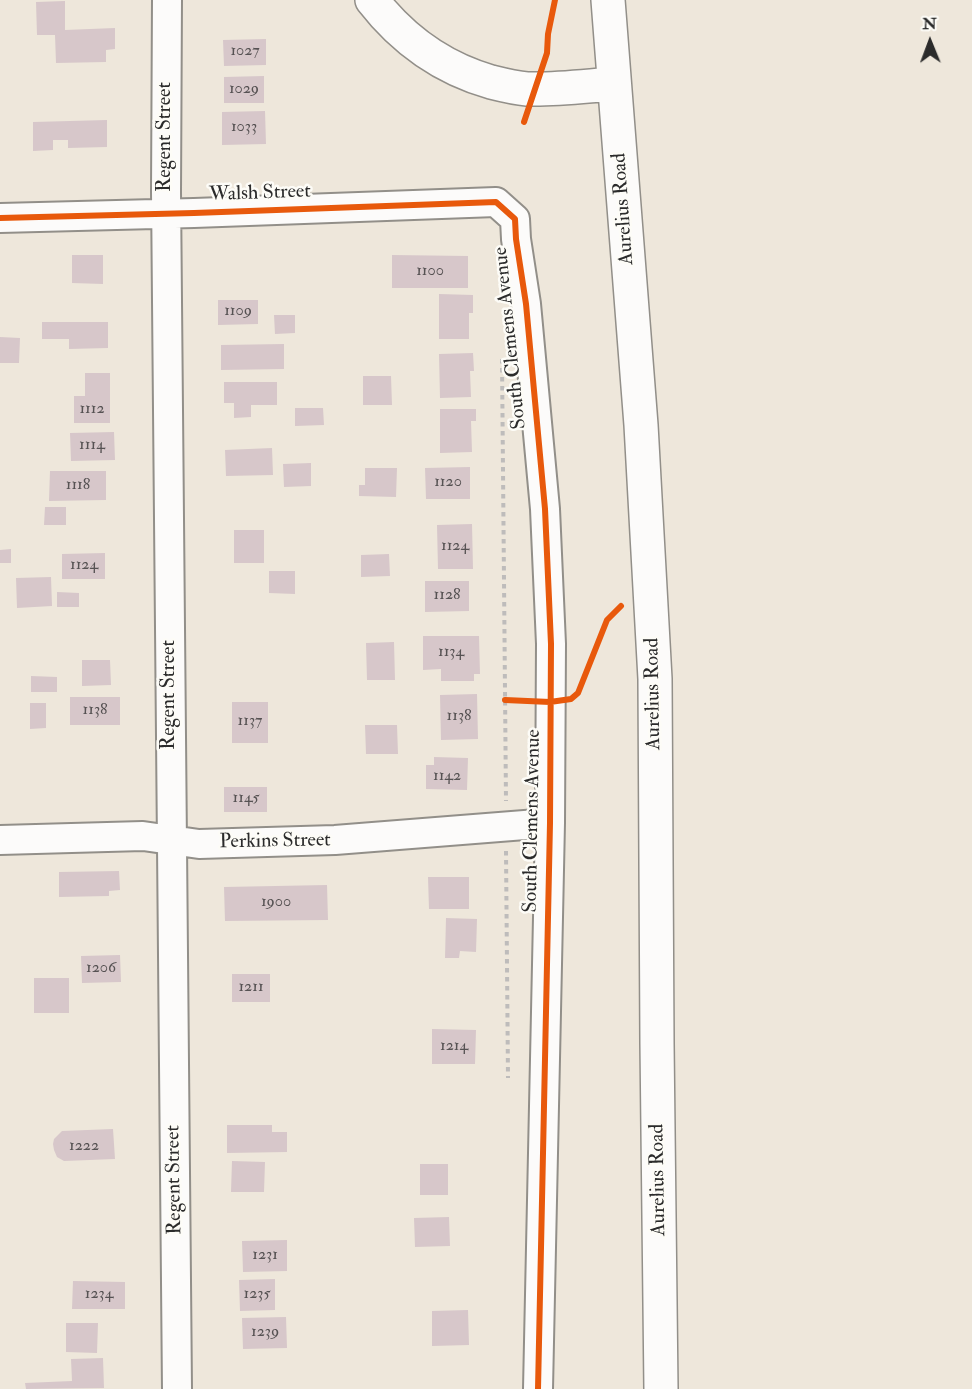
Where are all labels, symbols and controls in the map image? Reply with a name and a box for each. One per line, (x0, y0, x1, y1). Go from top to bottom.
north arrow (900, 12, 960, 72)
text: N (922, 14, 937, 34)
house number: 1027 (230, 42, 260, 62)
house number: 1029 (229, 80, 259, 100)
street label: Regent Street (154, 82, 178, 192)
house number: 1033 (231, 118, 257, 138)
street label: Aurelius Road (608, 152, 640, 266)
street label: Walsh Street (209, 180, 311, 208)
street label: South Clemens Avenue (489, 246, 533, 430)
house number: 1100 (416, 262, 444, 282)
house number: 1109 (224, 302, 252, 322)
house number: 1112 (79, 400, 105, 420)
house number: 1114 (79, 436, 105, 456)
house number: 1120 (434, 473, 462, 493)
house number: 1118 (66, 476, 90, 496)
house number: 1124 (441, 537, 469, 557)
house number: 1124 (70, 556, 98, 576)
house number: 1128 (433, 586, 461, 606)
street label: Aurelius Road (641, 638, 667, 750)
street label: Regent Street (158, 640, 182, 750)
house number: 1134 (438, 643, 464, 663)
house number: 1138 (82, 701, 108, 721)
house number: 1138 (446, 707, 472, 727)
house number: 1137 (238, 712, 262, 732)
street label: South Clemens Avenue (519, 729, 547, 913)
house number: 1142 (433, 767, 461, 787)
house number: 1145 (232, 789, 260, 809)
street label: Perkins Street (219, 829, 331, 855)
house number: 1900 (261, 893, 291, 913)
house number: 1206 (86, 959, 116, 979)
house number: 1211 (238, 978, 264, 998)
house number: 1214 (440, 1037, 468, 1057)
street label: Aurelius Road (646, 1124, 672, 1236)
street label: Regent Street (162, 1125, 188, 1235)
house number: 1222 (69, 1137, 99, 1157)
house number: 1231 (252, 1246, 278, 1266)
house number: 1234 (85, 1285, 113, 1305)
house number: 1235 (244, 1285, 270, 1305)
house number: 1239 (251, 1323, 279, 1343)

